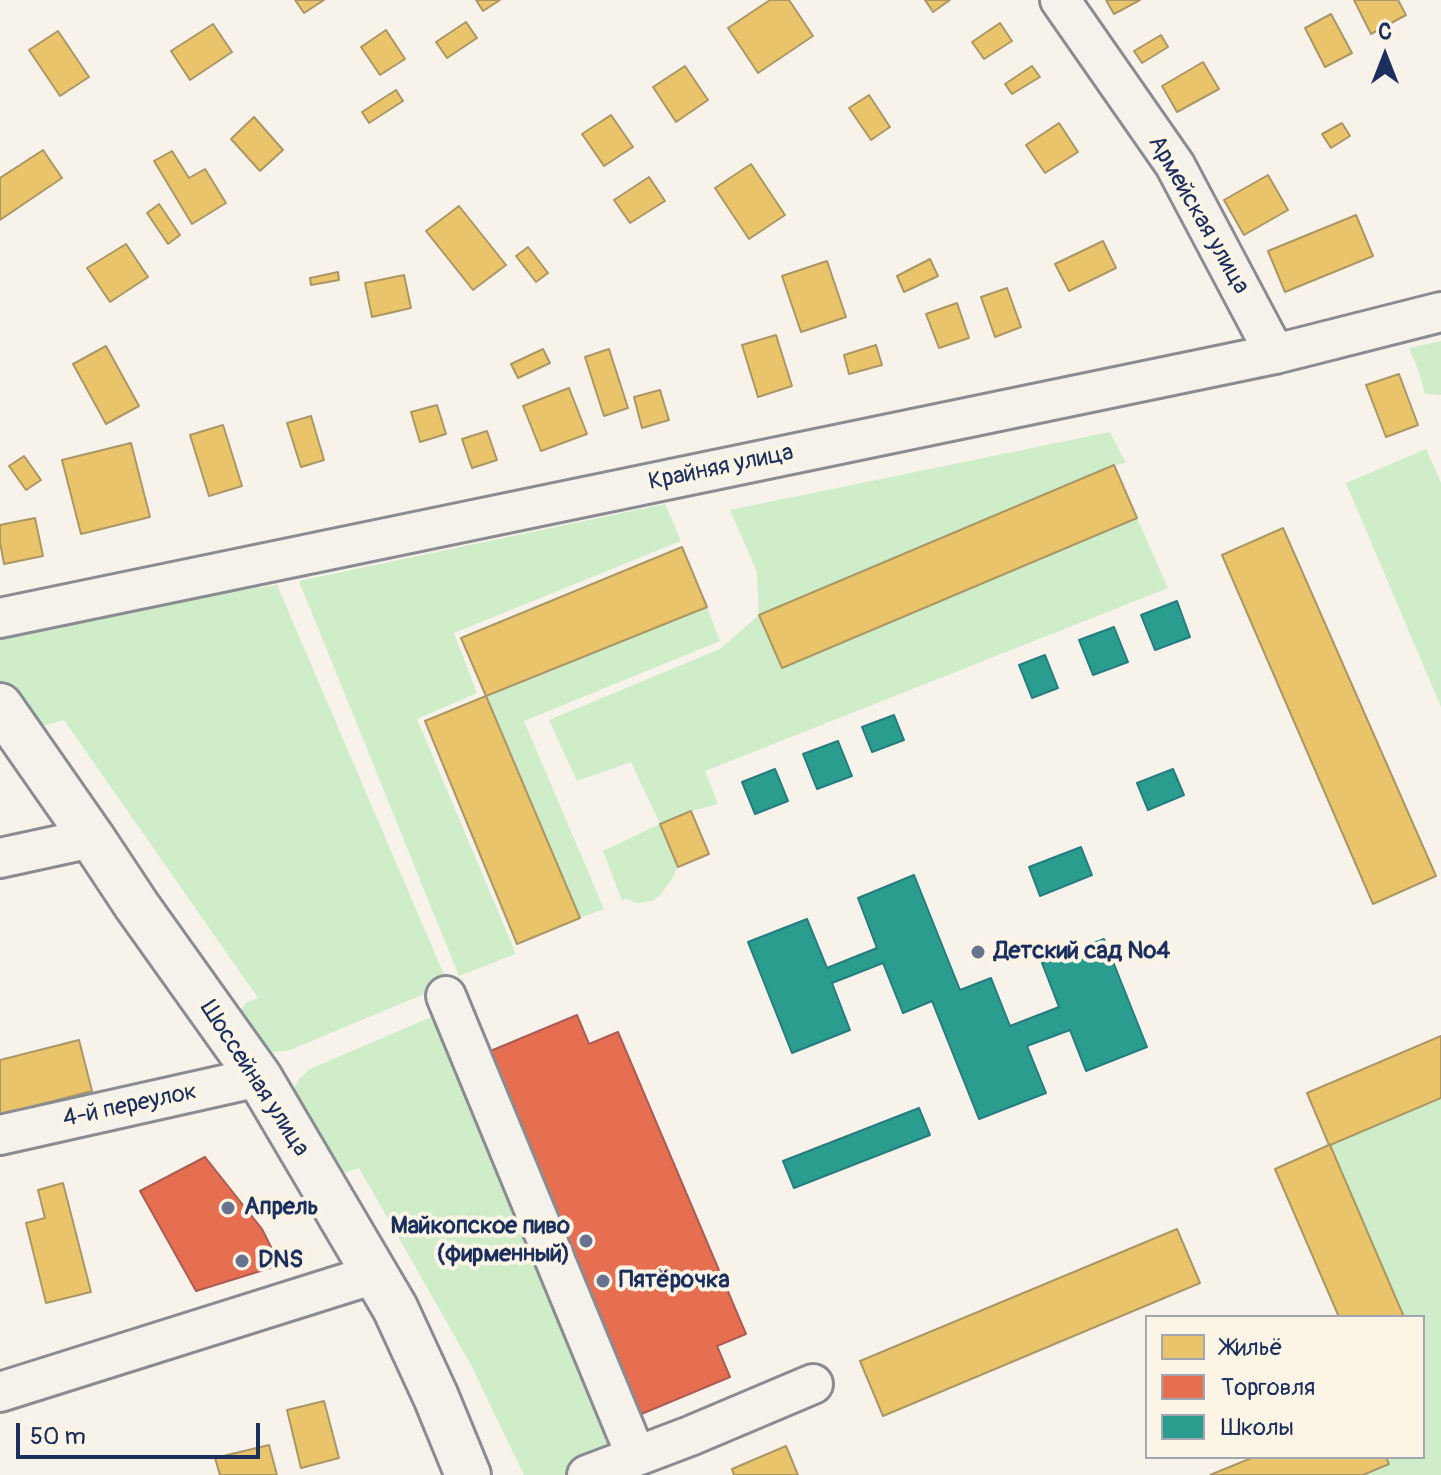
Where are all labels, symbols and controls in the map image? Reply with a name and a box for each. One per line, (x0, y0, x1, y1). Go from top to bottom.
north arrow (1345, 16, 1425, 96)
text: С (1378, 18, 1392, 46)
street label: Армейская улица (1141, 131, 1255, 299)
street label: Крайняя улица (646, 439, 796, 497)
place label: Детский сад №4 (994, 938, 1170, 966)
marker: Детский сад №4 (969, 943, 987, 961)
street label: Шоссейная улица (193, 996, 315, 1162)
street label: 4-й переулок (60, 1078, 200, 1134)
place label: Апрель (244, 1194, 319, 1222)
marker: Апрель (219, 1199, 237, 1217)
place label: Майкопское пиво (фирменный) (390, 1213, 570, 1269)
marker: Майкопское пиво (фирменный) (577, 1232, 595, 1250)
place label: DNS (258, 1247, 303, 1275)
marker: DNS (233, 1252, 251, 1270)
place label: Пятёрочка (619, 1267, 730, 1295)
marker: Пятёрочка (594, 1272, 612, 1290)
legend (1145, 1315, 1425, 1459)
text: Жильё (1221, 1333, 1283, 1362)
text: Торговля (1221, 1373, 1315, 1402)
scale bar (20, 1407, 264, 1457)
text: Школы (1221, 1413, 1294, 1442)
text: 50 m (30, 1422, 86, 1451)

